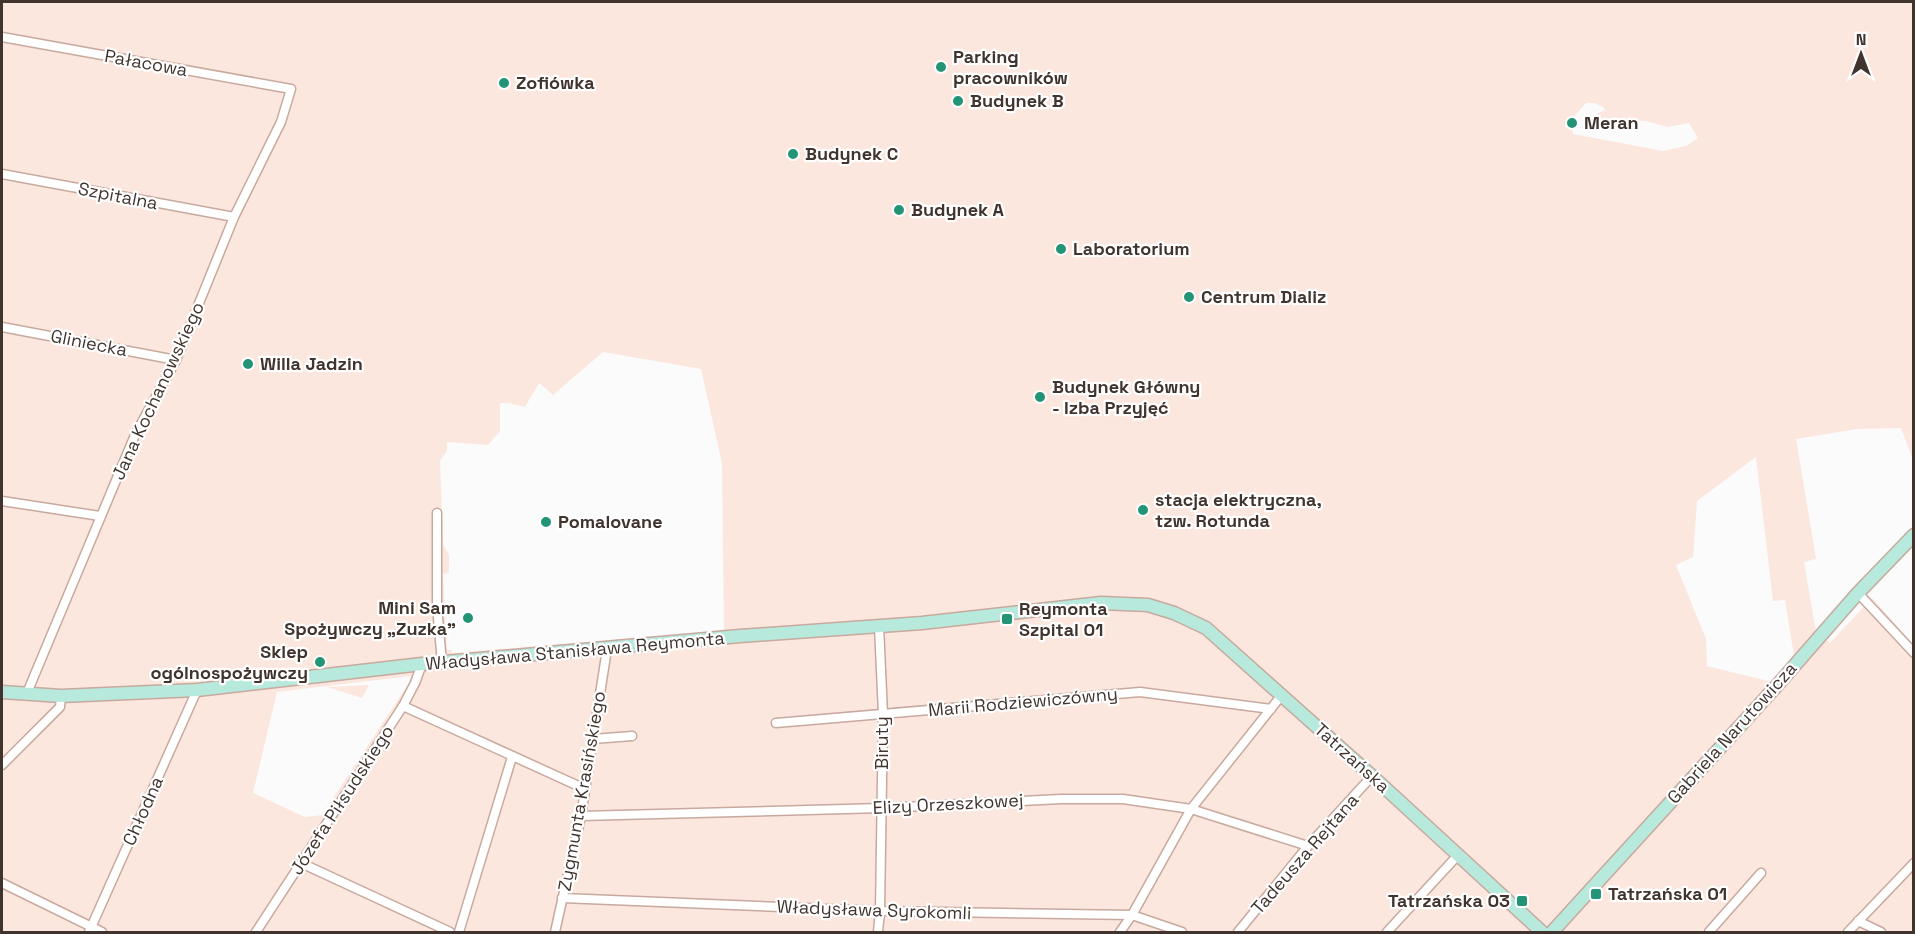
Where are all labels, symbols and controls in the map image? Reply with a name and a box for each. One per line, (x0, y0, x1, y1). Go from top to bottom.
north arrow (1831, 24, 1891, 84)
text: N (1856, 29, 1866, 50)
street label: Pałacowa (103, 44, 189, 81)
place label: Parking pracowników (953, 45, 1068, 89)
marker: Parking pracowników (934, 60, 948, 74)
place label: Zofiówka (516, 71, 595, 94)
marker: Zofiówka (497, 76, 511, 90)
place label: Budynek B (970, 89, 1064, 112)
marker: Budynek B (951, 94, 965, 108)
place label: Meran (1584, 111, 1639, 134)
marker: Meran (1565, 116, 1579, 130)
place label: Budynek C (805, 142, 898, 165)
marker: Budynek C (786, 147, 800, 161)
street label: Szpitalna (76, 177, 160, 215)
place label: Budynek A (911, 198, 1005, 221)
marker: Budynek A (892, 203, 906, 217)
place label: Laboratorium (1073, 237, 1190, 260)
marker: Laboratorium (1054, 242, 1068, 256)
place label: Centrum Dializ (1201, 285, 1326, 308)
marker: Centrum Dializ (1182, 290, 1196, 304)
street label: Jana Kochanowskiego (106, 298, 209, 483)
street label: Gliniecka (49, 324, 129, 361)
place label: Willa Jadzin (260, 352, 363, 375)
marker: Willa Jadzin (241, 357, 255, 371)
place label: Budynek Główny - Izba Przyjęć (1052, 375, 1200, 419)
marker: Budynek Główny - Izba Przyjęć (1033, 390, 1047, 404)
place label: stacja elektryczna, tzw. Rotunda (1155, 488, 1322, 532)
marker: stacja elektryczna, tzw. Rotunda (1136, 503, 1150, 517)
place label: Pomalovane (558, 510, 663, 533)
marker: Pomalovane (539, 515, 553, 529)
place label: Mini Sam Spożywczy „Zuzka” (284, 596, 456, 640)
place label: Reymonta Szpital 01 (1019, 597, 1108, 641)
marker: Mini Sam Spożywczy „Zuzka” (461, 611, 475, 625)
marker: Reymonta Szpital 01 (1000, 612, 1014, 626)
street label: Władysława Stanisława Reymonta (424, 626, 725, 675)
place label: Sklep ogólnospożywczy (151, 640, 308, 684)
marker: Sklep ogólnospożywczy (313, 655, 327, 669)
street label: Gabriela Narutowicza (1662, 657, 1801, 808)
street label: Marii Rodziewiczówny (927, 682, 1119, 721)
street label: Zygmunta Krasińskiego (553, 689, 610, 893)
street label: Biruty (870, 716, 893, 770)
street label: Tatrzańska (1310, 718, 1395, 798)
street label: Józefa Piłsudskiego (285, 720, 399, 879)
street label: Chłodna (117, 773, 168, 849)
street label: Elizy Orzeszkowej (872, 788, 1024, 819)
street label: Tadeusza Rejtana (1246, 789, 1363, 919)
place label: Tatrzańska 01 (1608, 882, 1727, 905)
marker: Tatrzańska 01 (1589, 887, 1603, 901)
place label: Tatrzańska 03 (1388, 889, 1510, 912)
marker: Tatrzańska 03 (1515, 894, 1529, 908)
street label: Władysława Syrokomli (776, 895, 972, 924)

